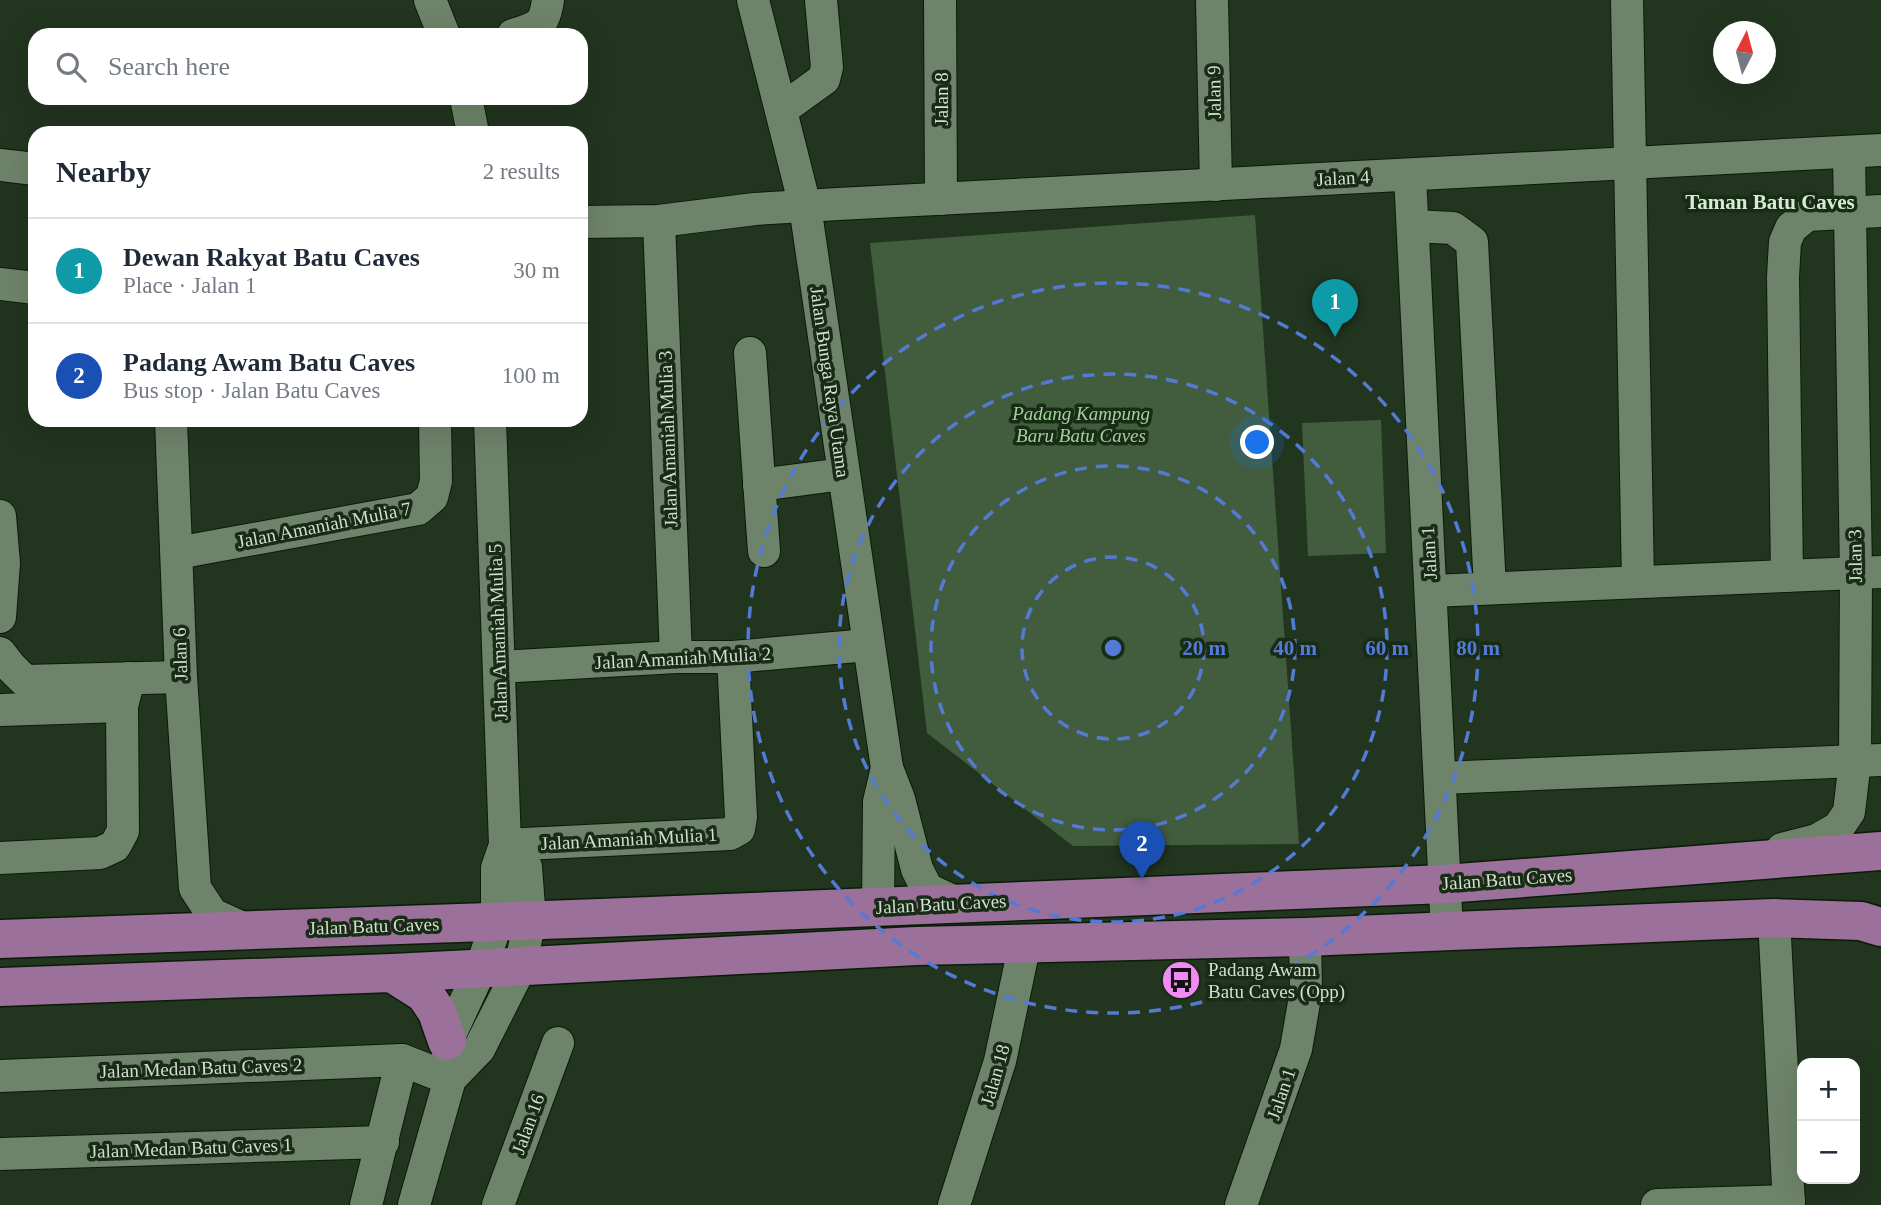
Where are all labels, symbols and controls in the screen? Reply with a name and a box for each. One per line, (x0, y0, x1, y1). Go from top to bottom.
north arrow (1713, 21, 1776, 84)
search box (28, 28, 588, 105)
icon: search (52, 48, 90, 86)
text: Search here (108, 52, 230, 81)
street label: Jalan 9 (1203, 65, 1225, 119)
street label: Jalan 8 (931, 72, 952, 126)
text: Nearby (56, 155, 151, 188)
text: 2 results (483, 159, 560, 184)
street label: Jalan 4 (1316, 166, 1371, 190)
district label: Taman Batu Caves (1685, 190, 1855, 214)
text: Dewan Rakyat Batu Caves (123, 243, 420, 272)
text: 1 (73, 258, 85, 283)
text: 30 m (513, 258, 560, 283)
text: Place · Jalan 1 (123, 273, 256, 298)
pin: 1 (1312, 279, 1358, 337)
street label: Jalan Bunga Raya Utama (806, 285, 854, 479)
text: Padang Awam Batu Caves (123, 348, 415, 377)
street label: Jalan Amaniah Mulia 3 (654, 350, 682, 528)
text: 2 (73, 363, 85, 388)
text: 100 m (502, 363, 560, 388)
text: Bus stop · Jalan Batu Caves (123, 378, 380, 403)
park label: Padang Kampung Baru Batu Caves (1011, 403, 1150, 446)
your location (1240, 425, 1274, 459)
street label: Jalan Amaniah Mulia 7 (235, 498, 413, 552)
street label: Jalan 1 (1417, 526, 1441, 580)
street label: Jalan 3 (1844, 529, 1866, 583)
street label: Jalan Amaniah Mulia 5 (484, 543, 512, 721)
street label: Jalan 6 (169, 627, 191, 681)
centre of rings (1101, 636, 1125, 660)
text: 20 m (1182, 636, 1226, 660)
text: 40 m (1273, 636, 1317, 660)
text: 60 m (1365, 636, 1409, 660)
text: 80 m (1456, 636, 1500, 660)
street label: Jalan Amaniah Mulia 2 (594, 643, 772, 673)
pin: 2 (1119, 821, 1165, 879)
street label: Jalan Amaniah Mulia 1 (540, 824, 718, 854)
street label: Jalan Batu Caves (1441, 864, 1573, 894)
street label: Jalan Batu Caves (875, 890, 1007, 918)
street label: Jalan Batu Caves (308, 913, 440, 939)
bus stop icon: Padang Awam Batu Caves (Opp) (1160, 959, 1202, 1001)
place label: Padang Awam Batu Caves (Opp) (1208, 959, 1345, 1003)
street label: Jalan 18 (976, 1042, 1014, 1108)
street label: Jalan Medan Batu Caves 2 (99, 1054, 303, 1082)
map controls (1797, 1058, 1860, 1184)
button: + (1797, 1058, 1860, 1121)
street label: Jalan 1 (1262, 1065, 1300, 1123)
street label: Jalan 16 (507, 1091, 549, 1157)
button: − (1797, 1121, 1860, 1184)
street label: Jalan Medan Batu Caves 1 (89, 1134, 293, 1162)

